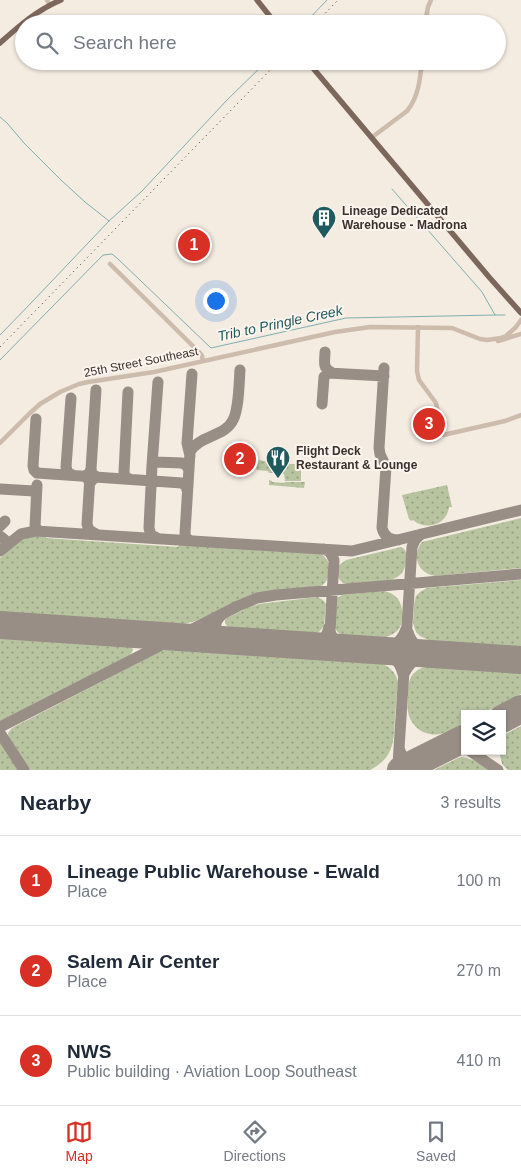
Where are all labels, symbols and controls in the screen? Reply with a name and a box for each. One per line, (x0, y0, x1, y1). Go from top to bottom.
search box (15, 15, 506, 70)
icon: search (33, 29, 61, 57)
text: Search here (73, 32, 177, 53)
place label: Lineage Dedicated Warehouse - Madrona (342, 204, 467, 232)
building icon: Lineage Dedicated Warehouse - Madrona (311, 205, 337, 239)
pin: 1 (178, 226, 210, 264)
your location (203, 288, 229, 314)
water label: Trib to Pringle Creek (216, 302, 345, 344)
street label: 25th Street Southeast (83, 344, 200, 380)
pin: 3 (413, 405, 445, 443)
pin: 2 (224, 440, 256, 478)
place label: Flight Deck Restaurant & Lounge (296, 444, 418, 472)
restaurant icon: Flight Deck Restaurant & Lounge (265, 445, 291, 479)
map controls (461, 710, 506, 755)
button: layers (461, 710, 506, 755)
text: Nearby (20, 791, 91, 814)
text: 3 results (441, 794, 501, 811)
text: Lineage Public Warehouse - Ewald (67, 861, 380, 882)
text: 1 (32, 872, 40, 889)
text: 100 m (457, 872, 501, 889)
text: Place (67, 883, 107, 900)
text: Salem Air Center (67, 951, 219, 972)
text: 2 (32, 962, 40, 979)
text: 270 m (457, 962, 501, 979)
text: Place (67, 973, 107, 990)
text: NWS (67, 1041, 111, 1062)
text: 3 (32, 1052, 40, 1069)
text: 410 m (457, 1052, 501, 1069)
text: Public building · Aviation Loop Southeast (67, 1063, 357, 1080)
tab: Map (65, 1118, 93, 1164)
tab: Directions (224, 1118, 286, 1164)
tab: Saved (416, 1118, 456, 1164)

